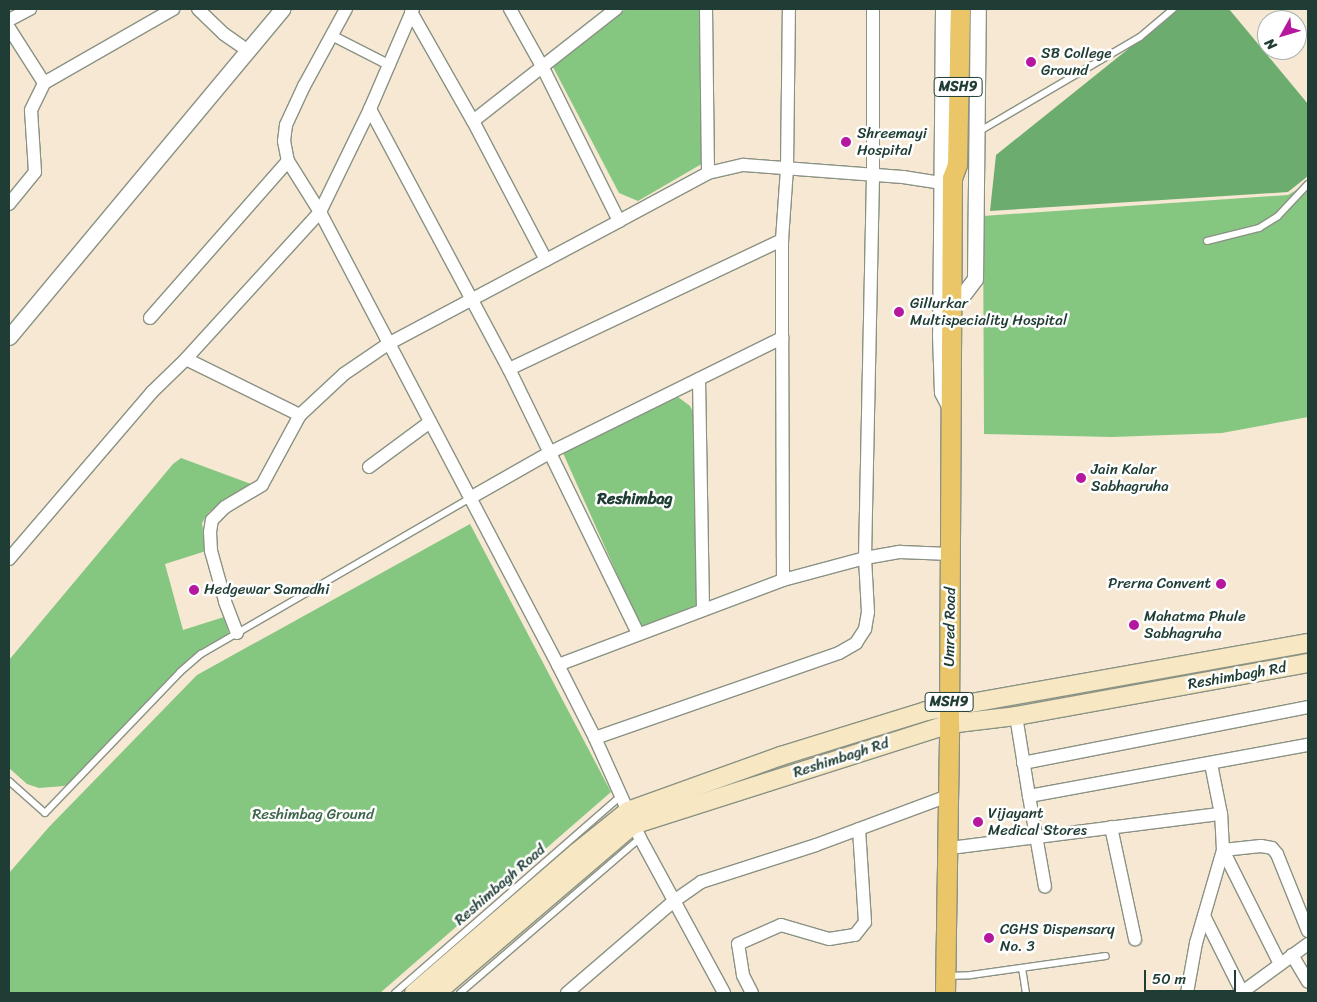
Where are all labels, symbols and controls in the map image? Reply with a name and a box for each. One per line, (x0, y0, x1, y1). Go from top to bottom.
north arrow (1257, 10, 1307, 60)
text: N (1258, 32, 1284, 56)
place label: SB College Ground (1041, 44, 1112, 79)
marker: SB College Ground (1025, 56, 1037, 68)
road number: MSH9 (933, 75, 983, 98)
place label: Shreemayi Hospital (857, 124, 927, 159)
marker: Shreemayi Hospital (839, 135, 853, 149)
place label: Gillurkar Multispeciality Hospital (910, 294, 1067, 329)
marker: Gillurkar Multispeciality Hospital (892, 305, 906, 319)
place label: Jain Kalar Sabhagruha (1091, 460, 1169, 495)
marker: Jain Kalar Sabhagruha (1075, 472, 1087, 484)
district label: Reshimbag (597, 489, 673, 509)
place label: Prerna Convent (1108, 575, 1211, 593)
marker: Prerna Convent (1215, 578, 1227, 590)
place label: Hedgewar Samadhi (204, 581, 329, 599)
marker: Hedgewar Samadhi (188, 584, 200, 596)
street label: Umred Road (940, 587, 960, 667)
place label: Mahatma Phule Sabhagruha (1144, 607, 1246, 642)
marker: Mahatma Phule Sabhagruha (1128, 619, 1140, 631)
street label: Reshimbagh Rd (1187, 659, 1287, 693)
road number: MSH9 (924, 690, 974, 714)
street label: Reshimbagh Rd (791, 734, 891, 782)
place label: Vijayant Medical Stores (988, 804, 1087, 839)
park label: Reshimbag Ground (252, 806, 374, 824)
marker: Vijayant Medical Stores (972, 816, 984, 828)
street label: Reshimbagh Road (451, 841, 549, 929)
place label: CGHS Dispensary No. 3 (1000, 920, 1115, 955)
marker: CGHS Dispensary No. 3 (982, 931, 996, 945)
scale bar (1147, 960, 1240, 992)
text: 50 m (1152, 966, 1186, 992)

